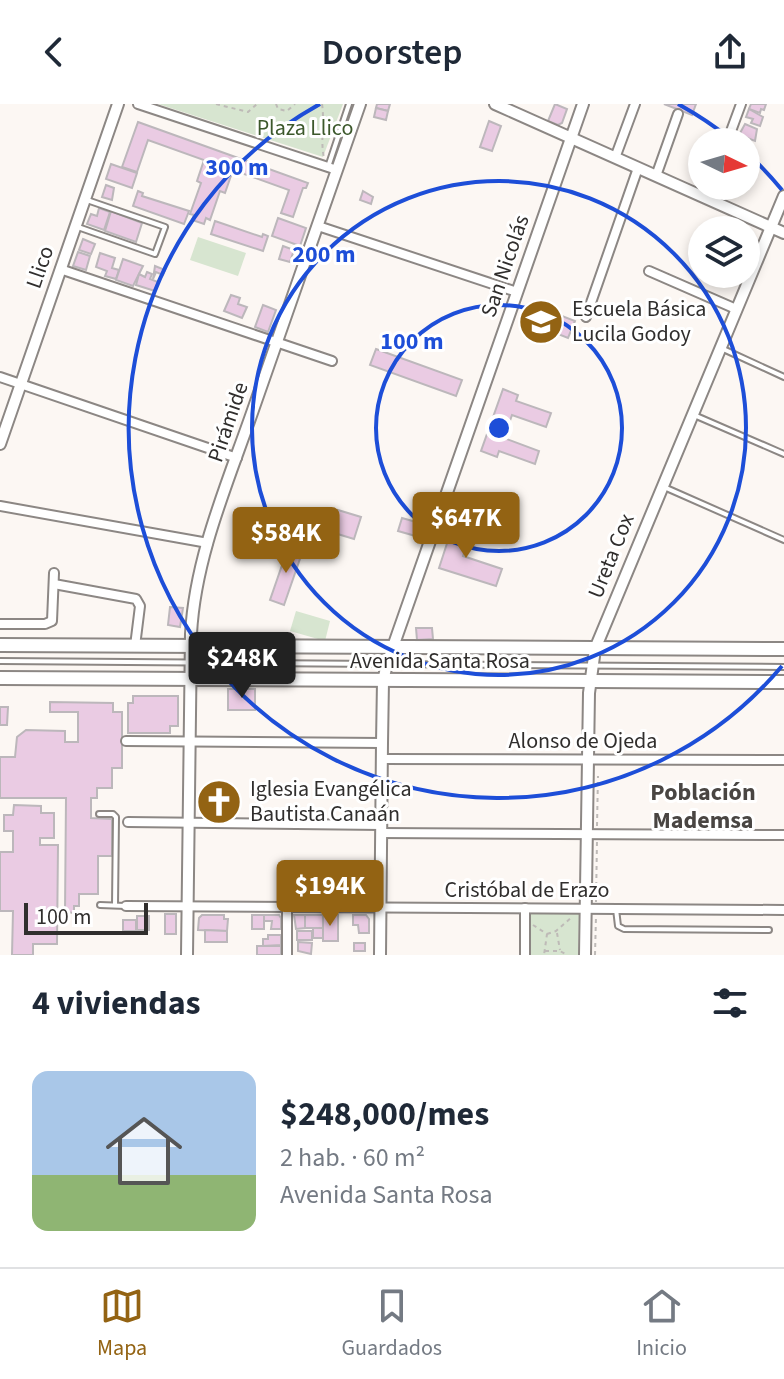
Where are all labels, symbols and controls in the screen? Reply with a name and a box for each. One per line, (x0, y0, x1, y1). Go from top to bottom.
text: Doorstep (321, 27, 463, 78)
icon: back (32, 30, 76, 74)
icon: share (708, 30, 752, 74)
park label: Plaza Llico (257, 112, 353, 144)
north arrow (688, 128, 760, 200)
map controls (688, 128, 760, 288)
text: 300 m (205, 150, 269, 185)
street label: San Nicolás (473, 211, 537, 321)
button: layers (688, 216, 760, 288)
text: 200 m (292, 237, 356, 272)
street label: Llico (18, 241, 62, 293)
place label: Escuela Básica Lucila Godoy (572, 293, 706, 350)
school or university icon: Escuela Básica Lucila Godoy (517, 298, 565, 346)
text: 100 m (380, 324, 444, 359)
street label: Pirámide (199, 378, 257, 466)
centre of rings (485, 414, 513, 442)
pin: $647K (410, 492, 522, 560)
text: $647K (431, 499, 501, 536)
pin: $584K (230, 507, 342, 575)
street label: Ureta Cox (580, 509, 643, 603)
text: $584K (251, 514, 321, 551)
pin: $248K (186, 632, 298, 700)
text: $248K (207, 639, 277, 676)
street label: Avenida Santa Rosa (350, 645, 530, 677)
street label: Alonso de Ojeda (509, 725, 657, 757)
place label: Iglesia Evangélica Bautista Canaán (250, 773, 411, 830)
district label: Población Mademsa (650, 775, 756, 838)
church icon: Iglesia Evangélica Bautista Canaán (195, 778, 243, 826)
pin: $194K (274, 860, 386, 928)
text: $194K (295, 867, 365, 904)
street label: Cristóbal de Erazo (445, 874, 609, 906)
scale bar (24, 899, 148, 935)
text: 100 m (36, 901, 91, 933)
text: 4 viviendas (32, 979, 201, 1028)
icon: filters (708, 981, 752, 1025)
text: $248,000/mes (280, 1090, 489, 1139)
icon: home (96, 1103, 192, 1199)
text: 2 hab. · 60 m² (280, 1139, 425, 1176)
text: Avenida Santa Rosa (280, 1176, 493, 1213)
tab: Mapa (97, 1284, 147, 1364)
tab: Guardados (341, 1284, 442, 1364)
tab: Inicio (636, 1284, 687, 1364)

